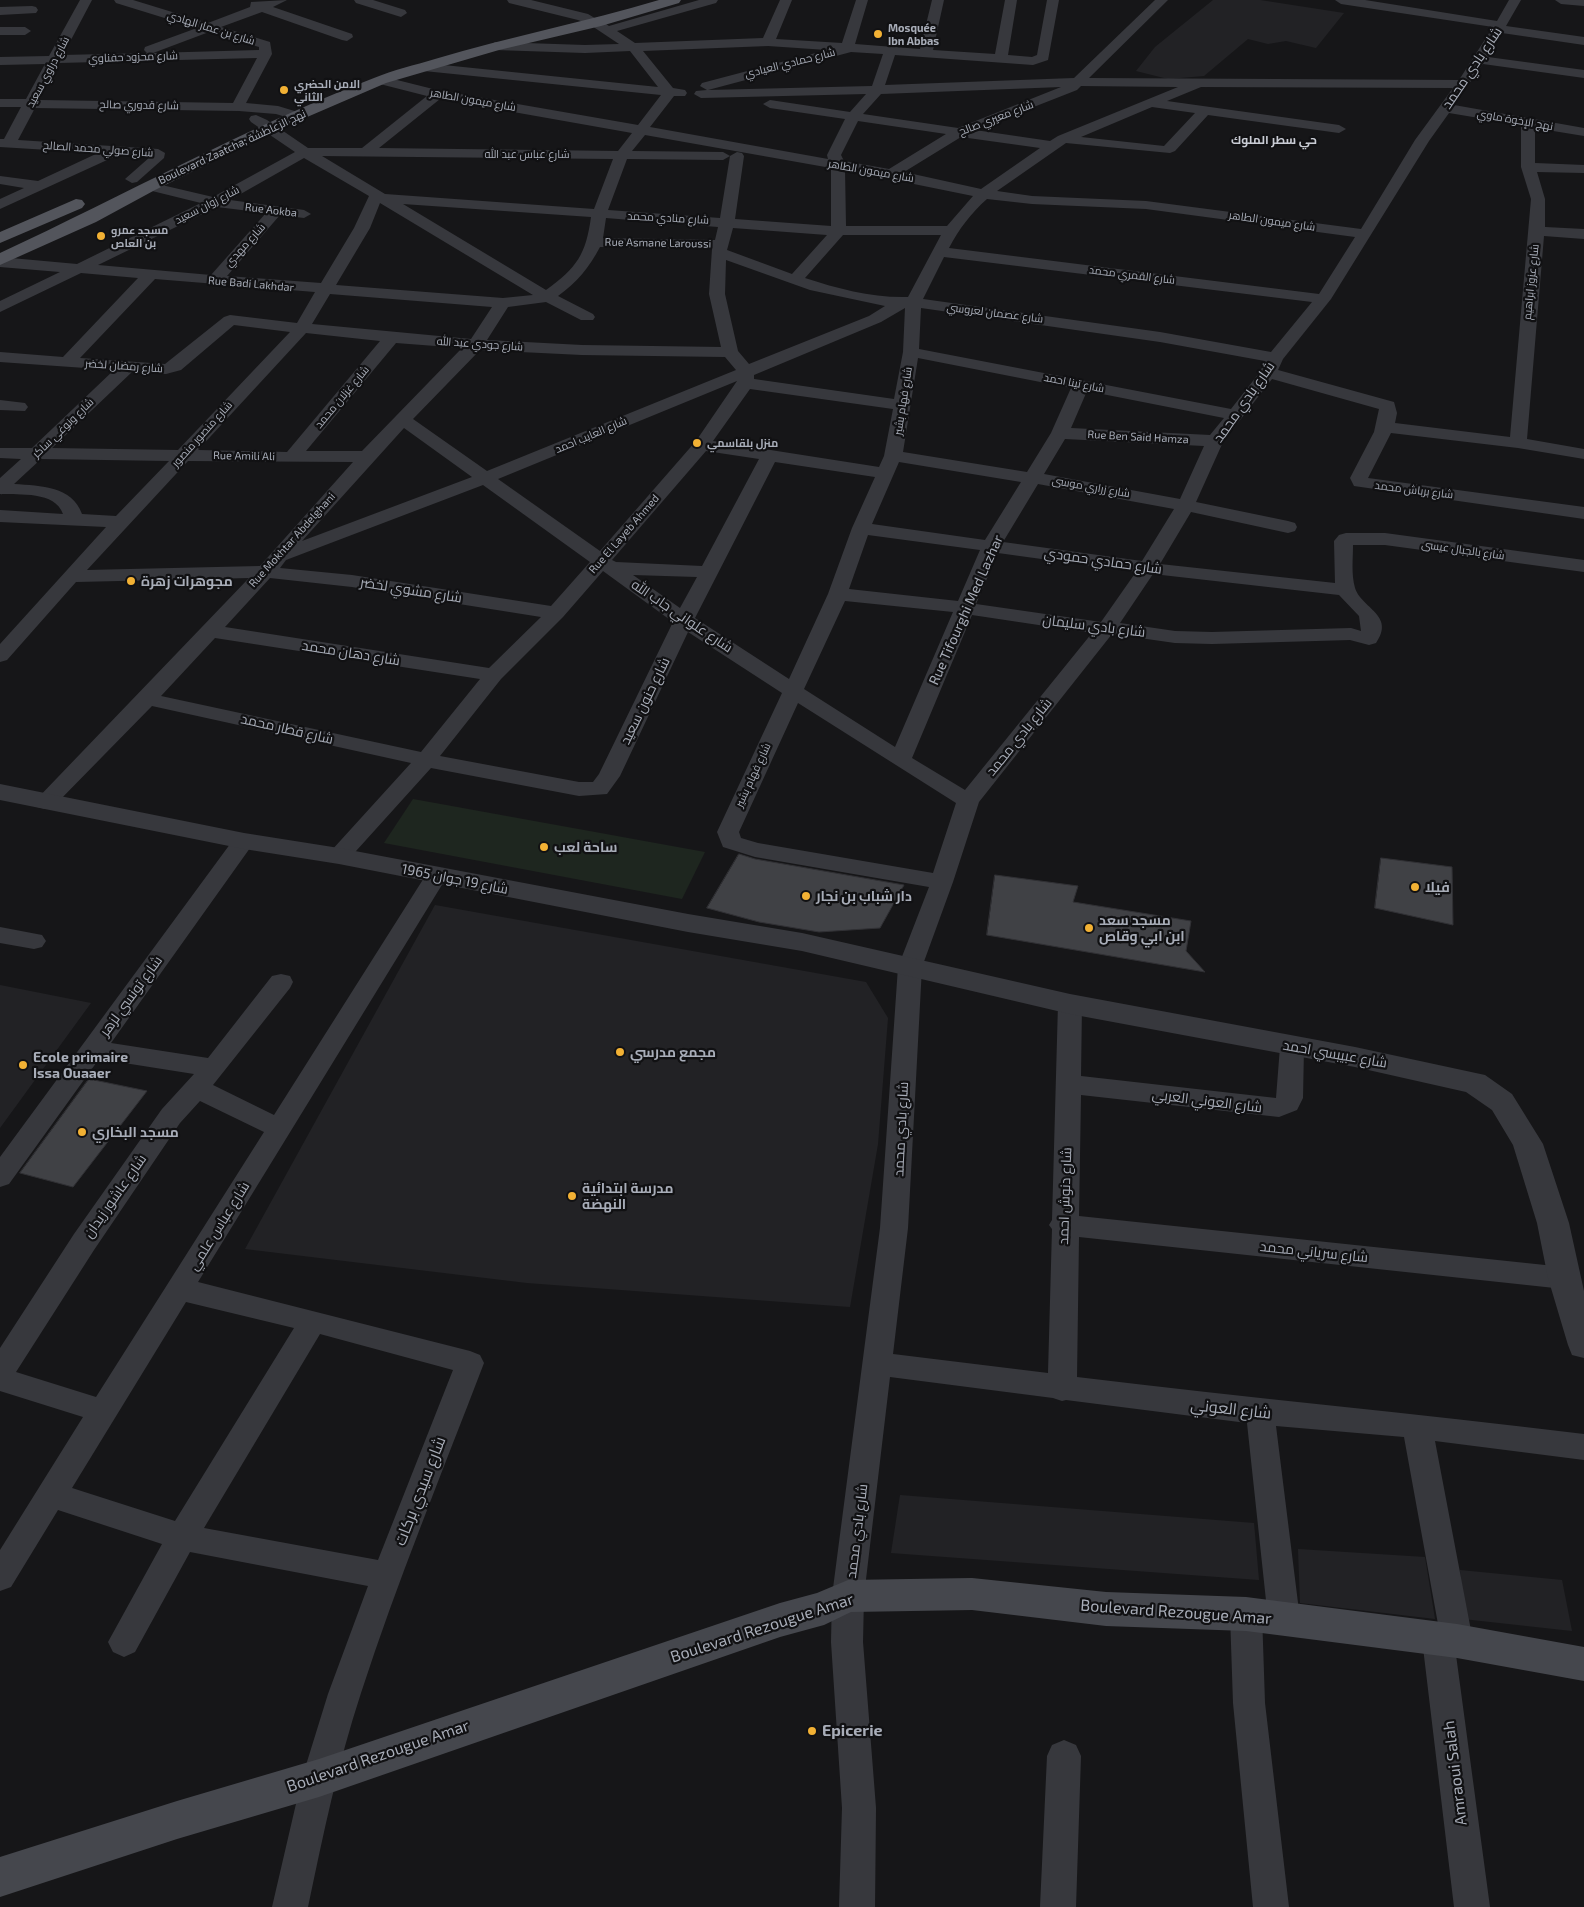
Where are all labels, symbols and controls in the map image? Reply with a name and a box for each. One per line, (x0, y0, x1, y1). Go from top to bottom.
street label: شارع بن عمار الهادي (166, 8, 256, 48)
place label: Mosquée Ibn Abbas (888, 21, 939, 47)
street label: شارع بادي محمد (1439, 24, 1505, 112)
marker: Mosquée Ibn Abbas (872, 28, 884, 40)
street label: شارع دراوي سعيد (24, 34, 72, 110)
street label: شارع حمادي العيادي (743, 45, 837, 81)
street label: شارع محزود حفناوي (88, 49, 178, 65)
place label: الامن الحضري الثاني (294, 77, 360, 103)
marker: الامن الحضري الثاني (278, 84, 290, 96)
street label: شارع ميمون الطاهر (429, 86, 517, 114)
street label: شارع قدوري صالح (99, 98, 179, 112)
street label: شارع معيري صالح (957, 98, 1035, 138)
street label: Boulevard Zaatcha; نهج الزعاطشة (156, 107, 308, 187)
street label: نهج الإخوة ماوي (1476, 107, 1554, 133)
district label: حي سطر الملوك (1231, 133, 1317, 147)
street label: شارع صولي محمد الصالح (42, 139, 154, 159)
street label: شارع عباس عبد الله (484, 147, 570, 161)
street label: شارع ميمون الطاهر (827, 157, 915, 185)
street label: شارع زوان سعيد (173, 183, 241, 227)
street label: Rue Aokba (244, 200, 298, 220)
street label: شارع ميمون الطاهر (1228, 208, 1316, 234)
street label: شارع منادي محمد (627, 209, 709, 227)
street label: شارع مهدي (222, 221, 268, 269)
place label: مسجد عمرو بن العاص (111, 223, 168, 249)
marker: مسجد عمرو بن العاص (95, 230, 107, 242)
street label: Rue Asmane Laroussi (605, 235, 711, 251)
street label: شارع عزوز ابراهيم (1520, 243, 1542, 321)
street label: شارع القمري محمد (1088, 263, 1176, 287)
street label: Rue Badi Lakhdar (207, 274, 295, 294)
street label: شارع عصمان لعروسي (946, 301, 1044, 325)
street label: شارع جودي عبد الله (436, 334, 524, 354)
street label: شارع رمضان لخضر (85, 357, 163, 375)
street label: شارع بادي محمد (1210, 358, 1278, 446)
street label: شارع غزلان محمد (312, 363, 372, 431)
street label: شارع فهام بشير (891, 366, 915, 436)
street label: شارع تينا احمد (1043, 371, 1105, 395)
street label: شارع ونوغي ساكر (30, 395, 96, 461)
street label: شارع منصور منصور (169, 398, 235, 470)
street label: شارع العايب احمد (553, 414, 629, 456)
street label: Rue Ben Said Hamza (1087, 428, 1189, 446)
place label: منزل بلقاسمي (707, 436, 778, 450)
marker: منزل بلقاسمي (691, 437, 703, 449)
street label: Rue Amili Ali (213, 449, 275, 463)
street label: شارع زراري موسى (1051, 474, 1131, 500)
street label: شارع برباش محمد (1374, 479, 1454, 501)
street label: Rue Mokhtar Abdelghani (246, 490, 338, 590)
street label: Rue El Layeb Ahmed (586, 492, 662, 576)
street label: Rue Tifourghi Med Lazhar (925, 532, 1007, 688)
street label: شارع بالجبال عيسى (1421, 538, 1505, 562)
street label: شارع حمادي حمودي (1043, 544, 1163, 578)
place label: مجوهرات زهرة (141, 573, 233, 589)
street label: شارع مشوي لخضر (359, 574, 463, 606)
marker: مجوهرات زهرة (125, 575, 137, 587)
street label: شارع علواني جاب الله (628, 576, 736, 656)
street label: شارع بادي سليمان (1042, 611, 1146, 641)
street label: شارع دهان محمد (301, 637, 401, 669)
street label: شارع حنون سعيد (617, 655, 673, 747)
street label: شارع بادي محمد (983, 695, 1055, 779)
street label: شارع قطار محمد (239, 710, 335, 748)
street label: شارع فهام بشير (732, 741, 774, 809)
place label: ساحة لعب (554, 839, 617, 855)
marker: ساحة لعب (538, 841, 550, 853)
street label: شارع 19 جوان 1965 (400, 860, 510, 898)
place label: فيلا (1425, 879, 1450, 895)
marker: فيلا (1409, 881, 1421, 893)
place label: دار شباب بن نجار (816, 888, 912, 904)
marker: دار شباب بن نجار (800, 890, 812, 902)
place label: مسجد سعد ابن ابي وقاص (1099, 912, 1185, 944)
marker: مسجد سعد ابن ابي وقاص (1083, 922, 1095, 934)
street label: شارع تونسي لزهر (96, 952, 166, 1040)
street label: شارع عبيبسي احمد (1282, 1037, 1388, 1071)
place label: مجمع مدرسي (630, 1044, 716, 1060)
marker: مجمع مدرسي (614, 1046, 626, 1058)
place label: Ecole primaire Issa Ouaaer (33, 1049, 128, 1082)
marker: Ecole primaire Issa Ouaaer (17, 1059, 29, 1071)
street label: شارع بادي محمد (890, 1081, 912, 1177)
street label: شارع العوني العربي (1151, 1086, 1263, 1116)
place label: مسجد البخاري (92, 1124, 179, 1140)
marker: مسجد البخاري (76, 1126, 88, 1138)
street label: شارع دنوش احمد (1055, 1147, 1075, 1245)
street label: شارع عاشور زيدان (80, 1151, 150, 1241)
street label: شارع عباس علمي (185, 1179, 253, 1273)
place label: مدرسة ابتدائية النهضة (582, 1180, 673, 1212)
marker: مدرسة ابتدائية النهضة (566, 1190, 578, 1202)
street label: شارع سرياني محمد (1259, 1238, 1369, 1266)
street label: شارع العوني (1190, 1395, 1272, 1423)
street label: شارع سيدي بركات (390, 1434, 450, 1548)
street label: شارع بادي محمد (843, 1483, 871, 1579)
street label: Boulevard Rezougue Amar (668, 1589, 856, 1667)
street label: Boulevard Rezougue Amar (1080, 1596, 1272, 1628)
street label: Boulevard Rezougue Amar (284, 1716, 472, 1796)
street label: Amraoui Salah (1439, 1719, 1471, 1827)
place label: Epicerie (822, 1721, 883, 1741)
marker: Epicerie (806, 1725, 818, 1737)

